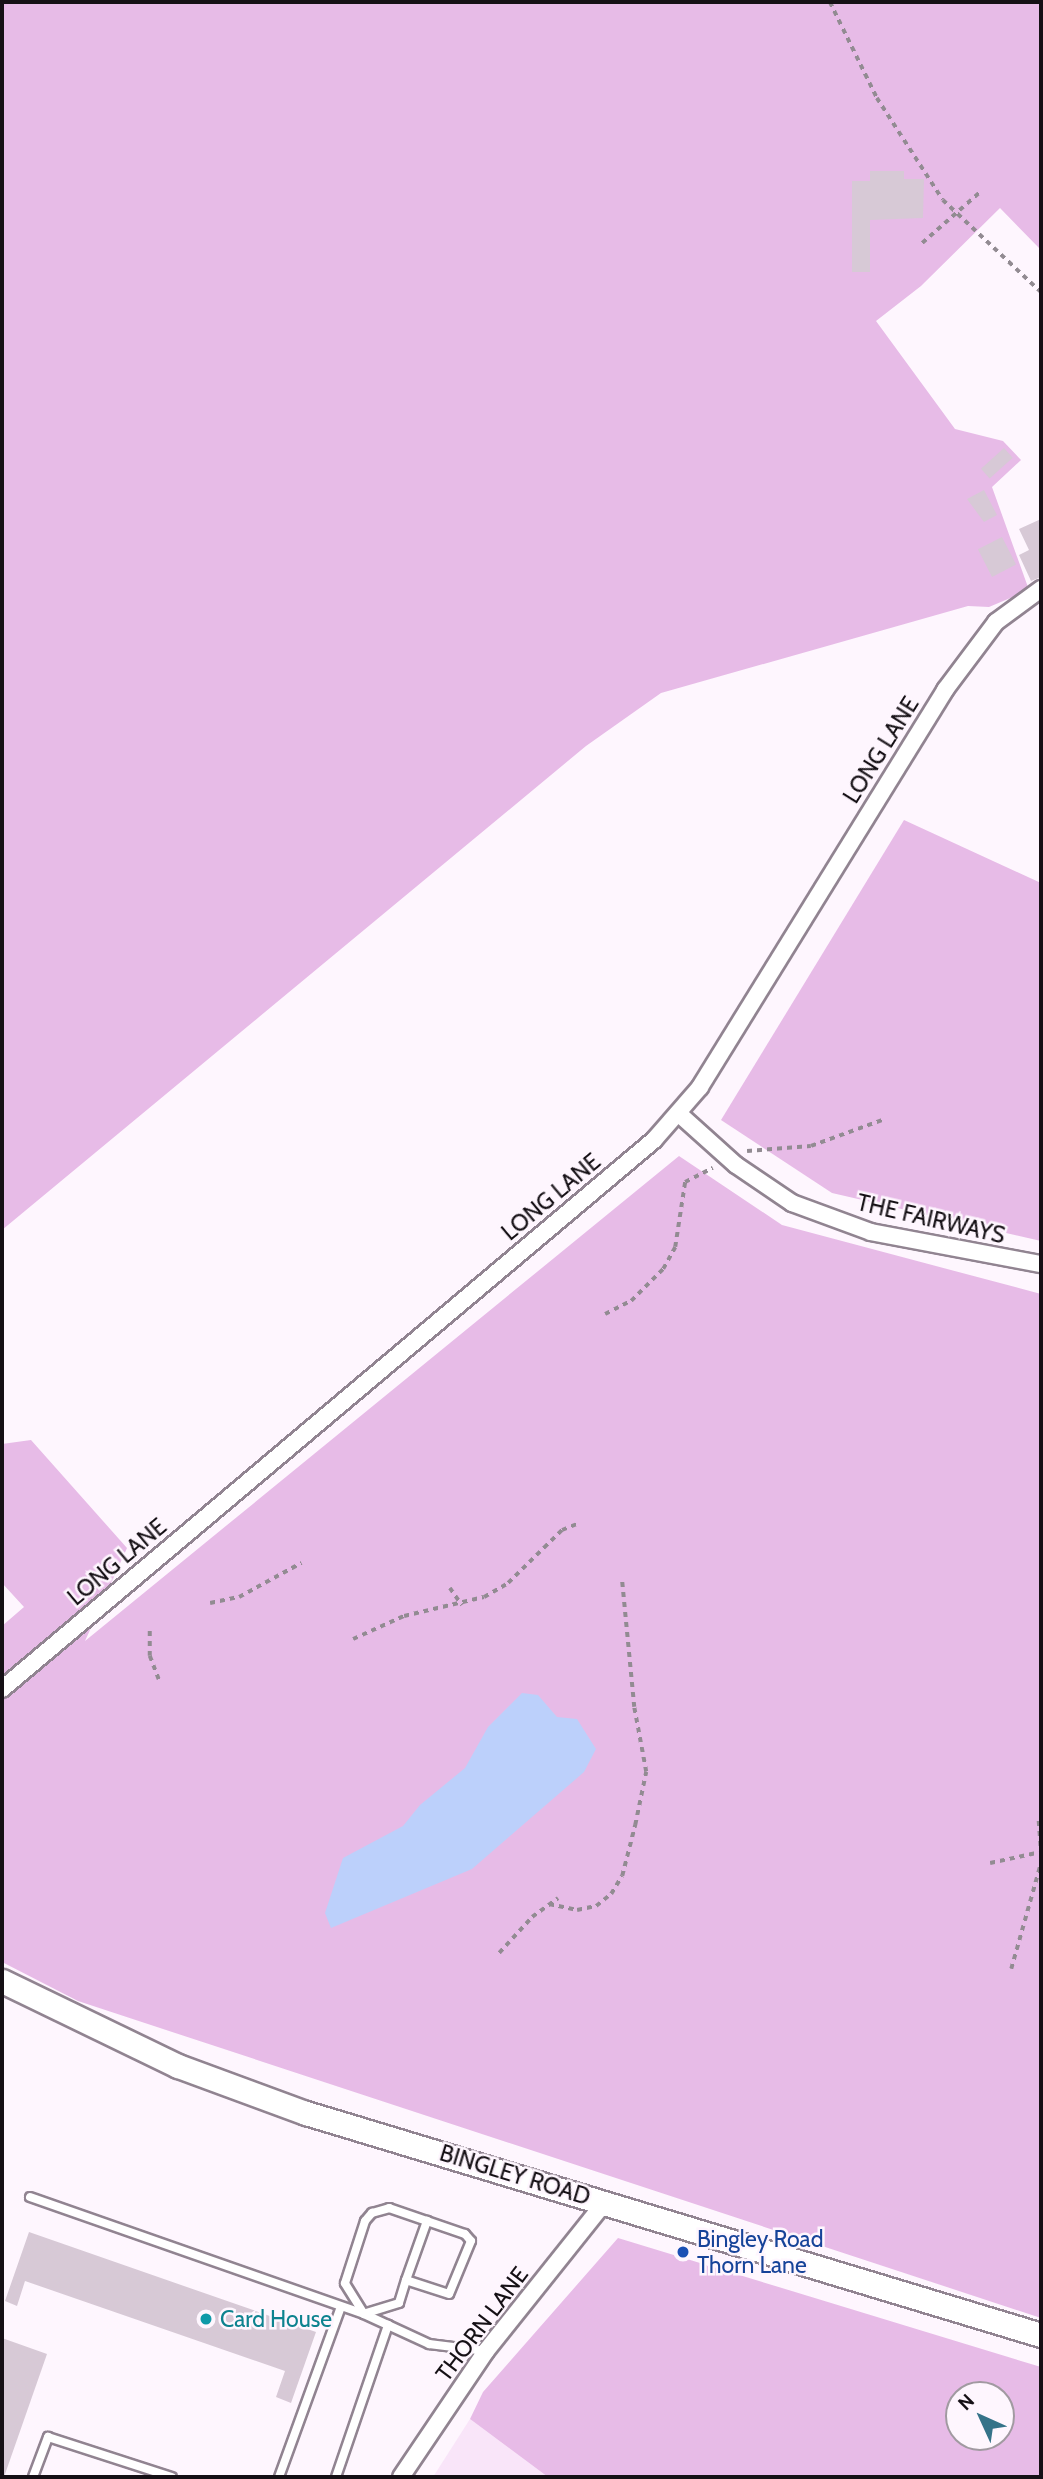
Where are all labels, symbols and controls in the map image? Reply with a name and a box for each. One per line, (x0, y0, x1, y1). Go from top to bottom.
street label: LONG LANE (837, 692, 925, 808)
street label: LONG LANE (496, 1148, 606, 1246)
street label: THE FAIRWAYS (854, 1189, 1008, 1249)
street label: LONG LANE (62, 1513, 172, 1611)
street label: BINGLEY ROAD (436, 2139, 594, 2211)
place label: Bingley Road Thorn Lane (697, 2225, 823, 2279)
marker: Bingley Road Thorn Lane (675, 2244, 691, 2260)
street label: THORN LANE (430, 2261, 534, 2387)
place label: Card House (220, 2305, 332, 2333)
marker: Card House (198, 2311, 214, 2327)
north arrow (945, 2381, 1015, 2451)
text: N (953, 2389, 979, 2415)

